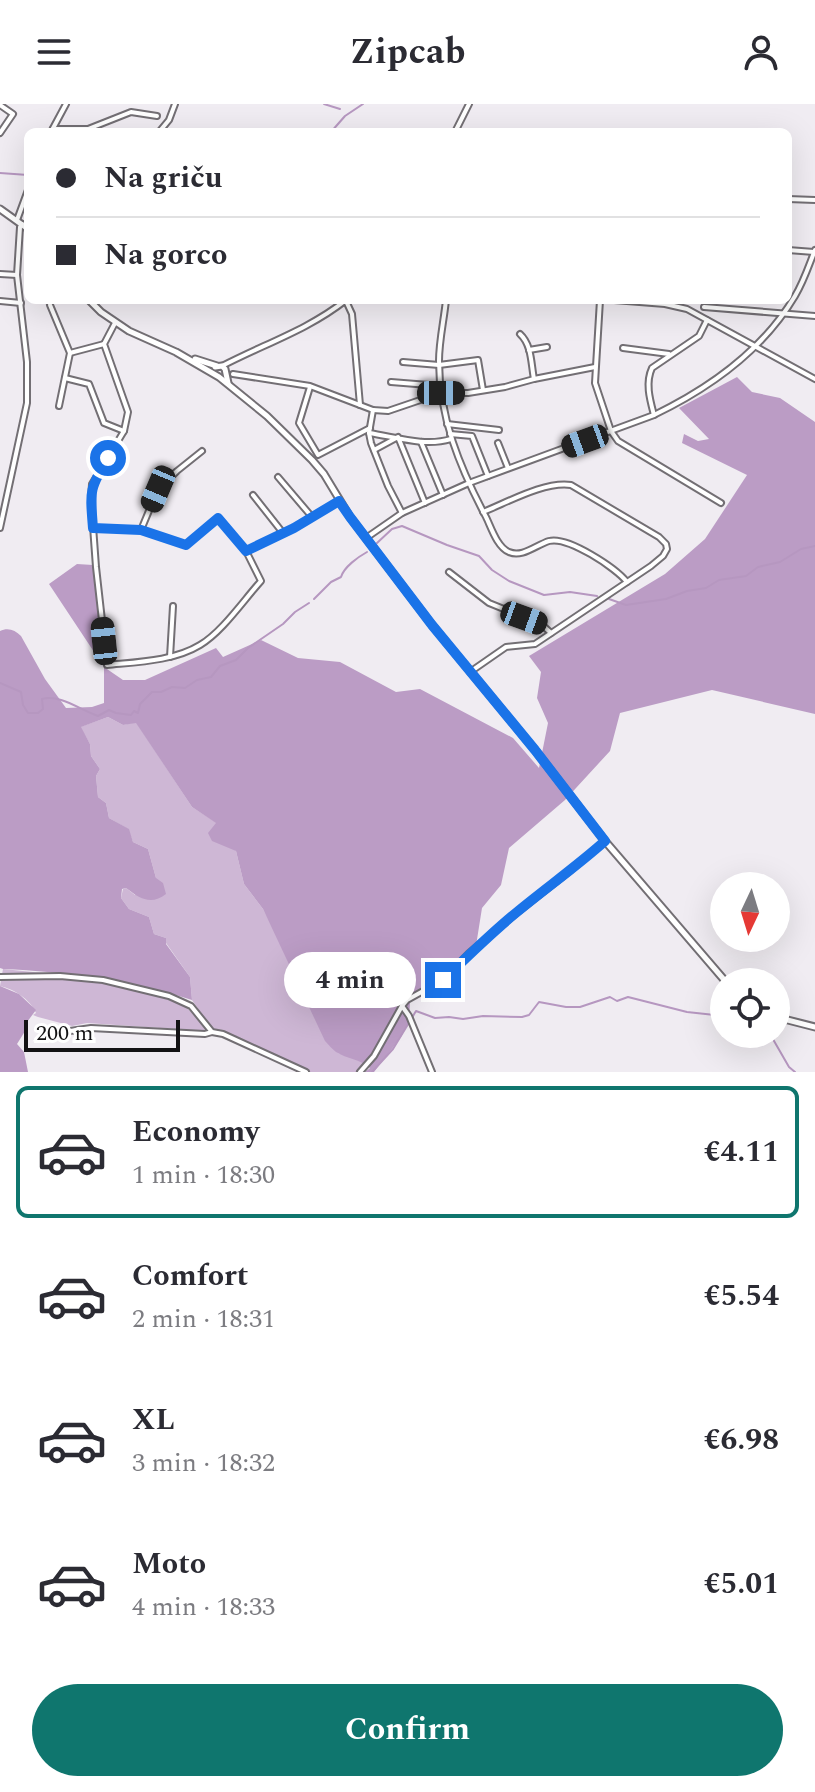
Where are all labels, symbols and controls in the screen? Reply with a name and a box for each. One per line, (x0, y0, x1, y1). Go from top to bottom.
text: Zipcab (350, 25, 465, 80)
icon: menu (32, 30, 76, 74)
icon: person (739, 30, 783, 74)
text: Na griču (104, 155, 222, 201)
text: Na gorco (104, 232, 227, 278)
car (417, 381, 465, 405)
car (558, 422, 612, 460)
route start (90, 440, 126, 476)
car (138, 462, 178, 516)
car (497, 599, 551, 637)
car (90, 616, 118, 666)
north arrow (710, 872, 790, 952)
map controls (710, 872, 790, 1048)
callout: 4 min (283, 952, 415, 1008)
text: 4 min (315, 960, 385, 1000)
route end (425, 962, 461, 998)
button: locate (710, 968, 790, 1048)
scale bar (24, 1016, 180, 1052)
text: 200 m (36, 1017, 93, 1050)
text: Economy (132, 1109, 259, 1155)
icon: car (36, 1116, 108, 1188)
text: €4.11 (704, 1129, 779, 1175)
text: 1 min · 18:30 (132, 1155, 275, 1195)
text: Comfort (132, 1253, 248, 1299)
icon: car (36, 1260, 108, 1332)
text: €5.54 (704, 1273, 779, 1319)
text: 2 min · 18:31 (132, 1299, 275, 1339)
text: XL (132, 1397, 175, 1443)
icon: car (36, 1404, 108, 1476)
text: €6.98 (704, 1417, 779, 1463)
text: 3 min · 18:32 (132, 1443, 275, 1483)
text: Moto (132, 1541, 206, 1587)
icon: car (36, 1548, 108, 1620)
text: €5.01 (704, 1561, 779, 1607)
text: 4 min · 18:33 (132, 1587, 275, 1627)
button: Confirm (32, 1684, 783, 1776)

